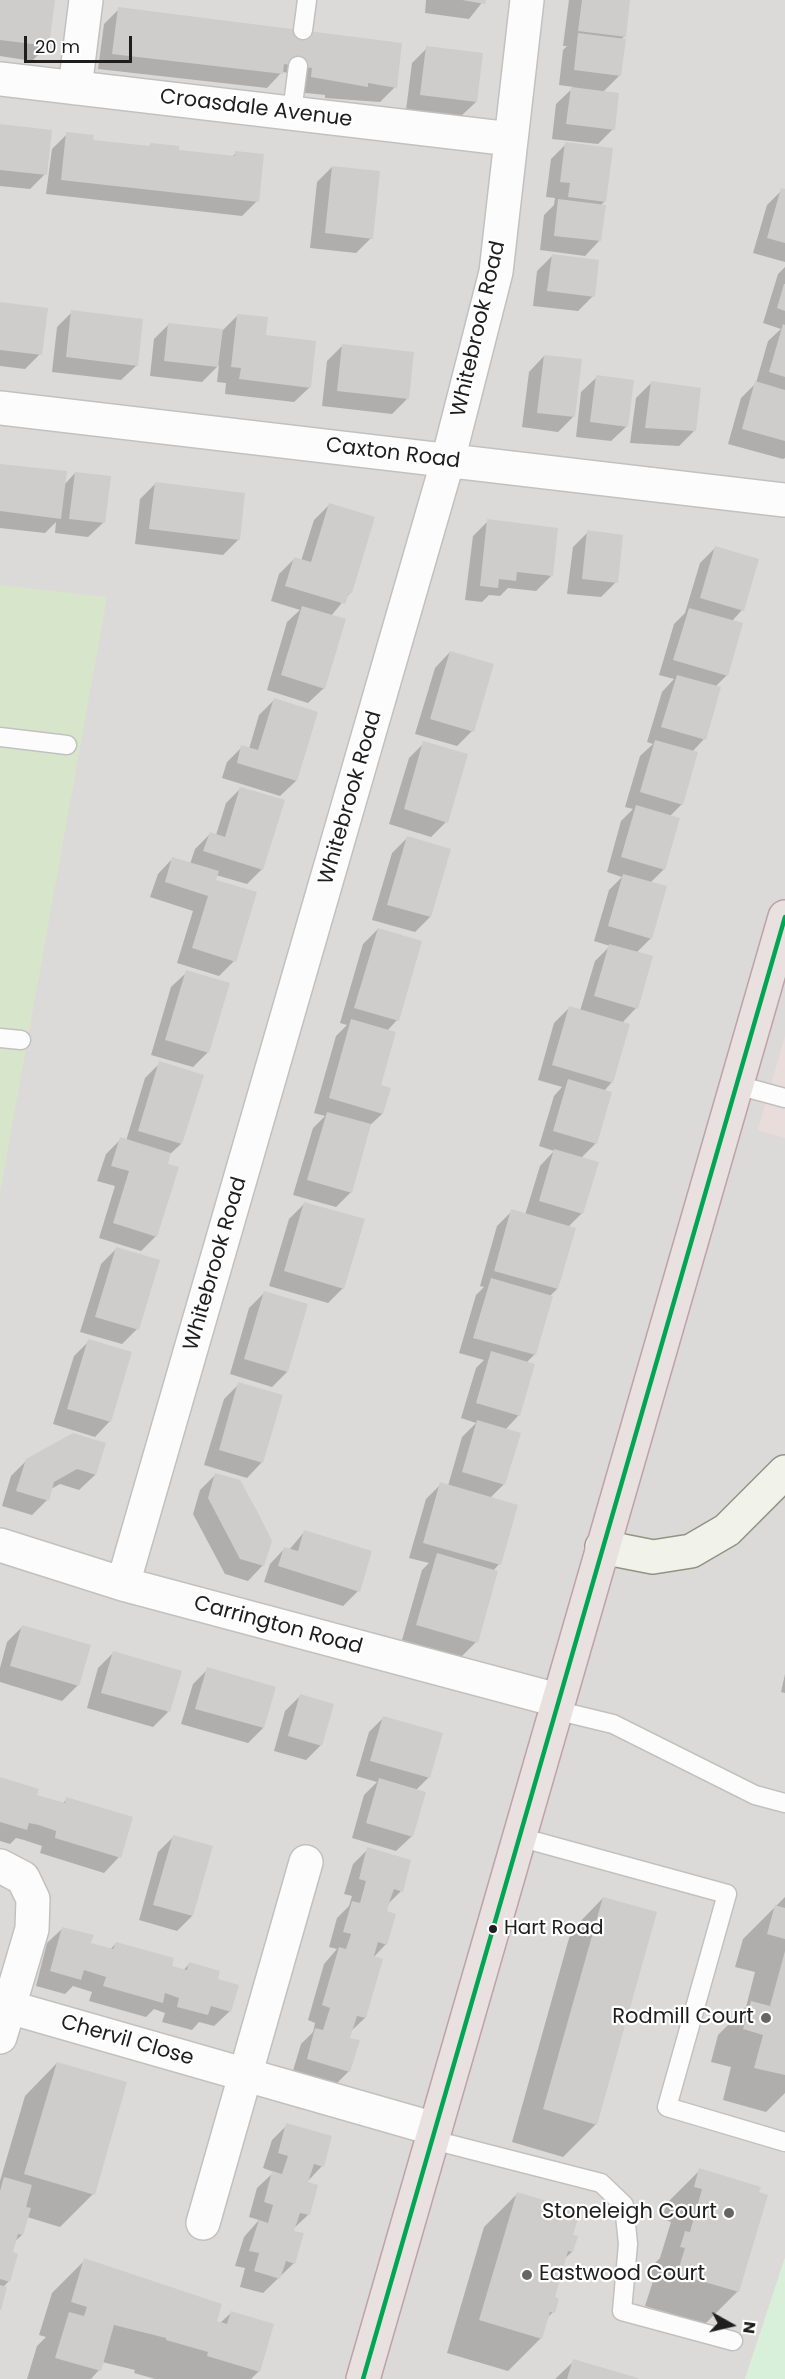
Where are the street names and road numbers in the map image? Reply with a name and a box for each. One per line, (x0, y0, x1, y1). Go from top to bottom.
street label: Croasdale Avenue (158, 85, 354, 133)
street label: Whitebrook Road (447, 239, 511, 419)
street label: Caxton Road (324, 433, 462, 475)
street label: Whitebrook Road (314, 708, 388, 888)
street label: Whitebrook Road (179, 1174, 253, 1354)
street label: Carrington Road (191, 1591, 365, 1661)
street label: Chervil Close (58, 2010, 196, 2072)

